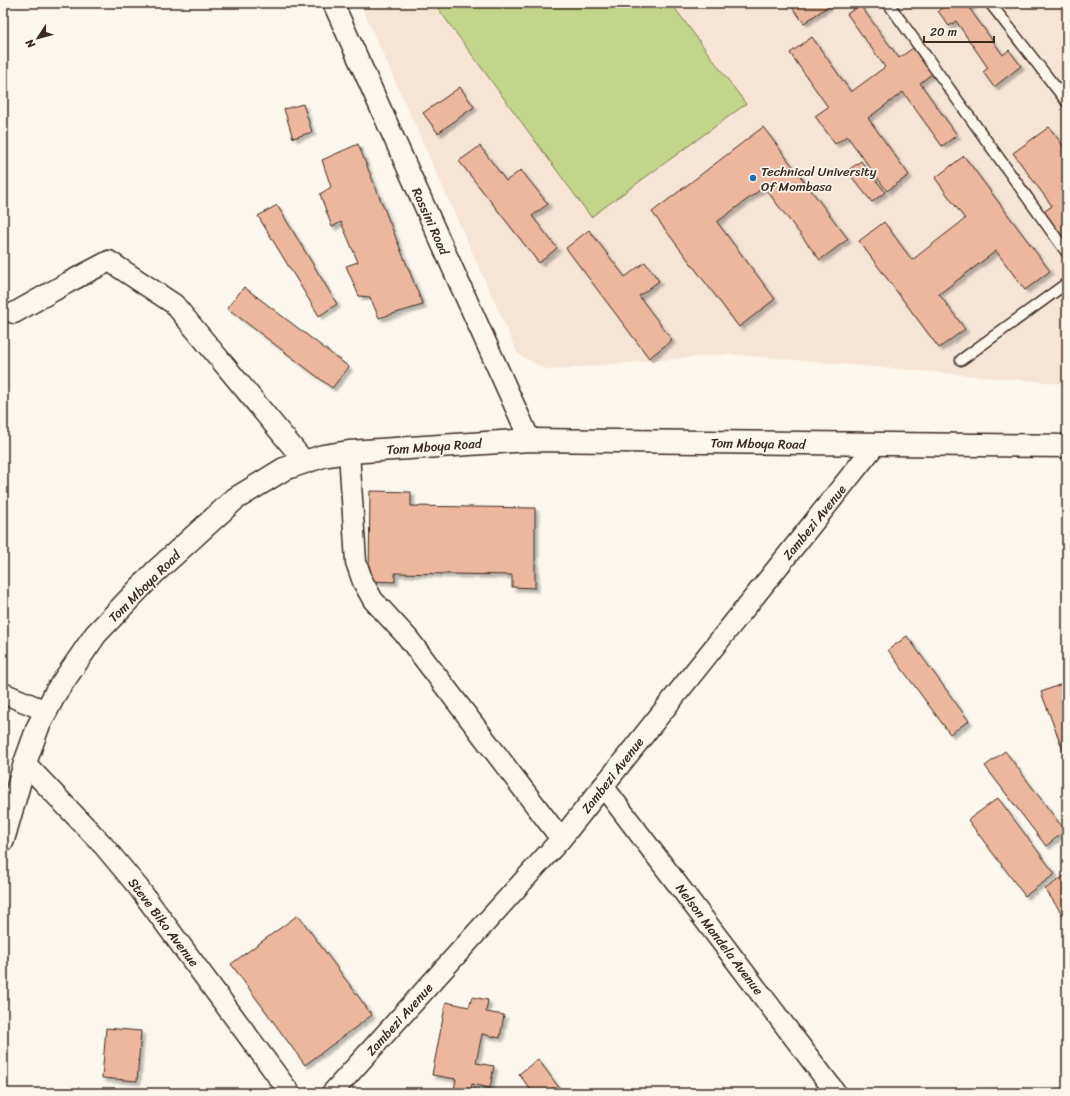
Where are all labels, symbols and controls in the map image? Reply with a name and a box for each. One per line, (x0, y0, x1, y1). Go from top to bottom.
north arrow (18, 18, 58, 58)
scale bar (924, 18, 994, 44)
text: 20 m (930, 21, 957, 43)
text: N (20, 35, 41, 53)
place label: Technical University Of Mombasa (761, 160, 877, 198)
marker: Technical University Of Mombasa (748, 173, 758, 183)
street label: Rassini Road (405, 184, 456, 260)
street label: Tom Mboya Road (710, 431, 807, 456)
street label: Tom Mboya Road (386, 432, 483, 461)
street label: Zambezi Avenue (777, 479, 852, 565)
street label: Tom Mboya Road (103, 544, 187, 628)
street label: Zambezi Avenue (575, 732, 650, 819)
street label: Steve Biko Avenue (122, 873, 205, 972)
street label: Nelson Mandela Avenue (670, 878, 770, 1000)
street label: Zambezi Avenue (360, 978, 439, 1061)

